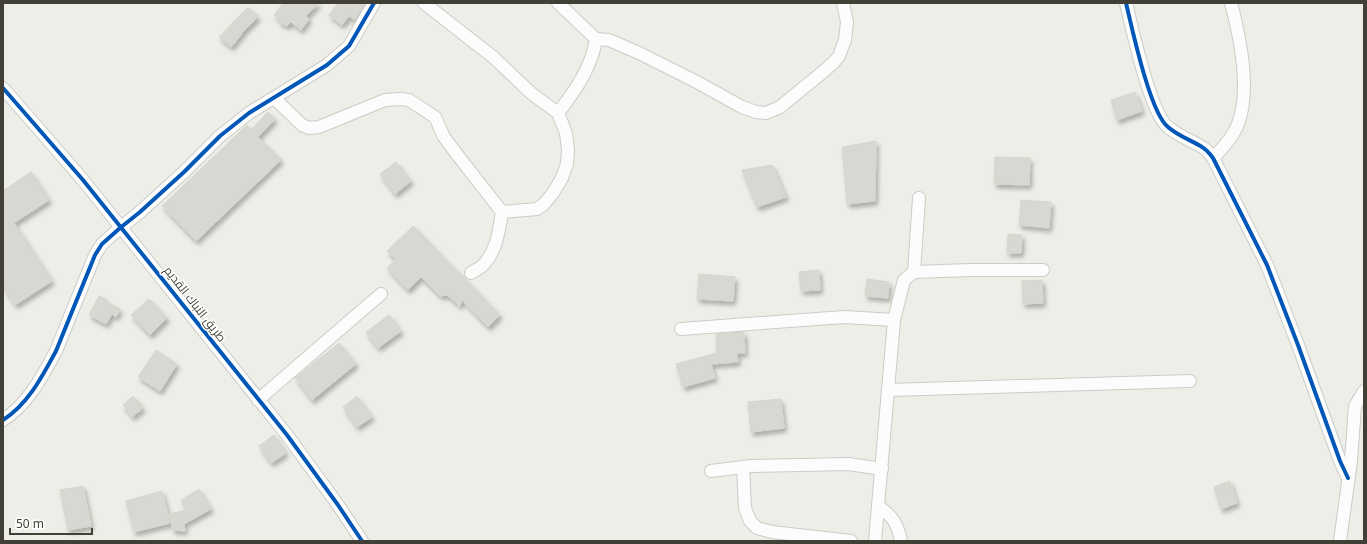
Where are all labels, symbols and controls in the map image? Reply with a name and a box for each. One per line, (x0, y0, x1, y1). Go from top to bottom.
street label: طريق النباك القديم (160, 262, 230, 345)
scale bar (10, 510, 92, 536)
text: 50 m (16, 515, 44, 532)

